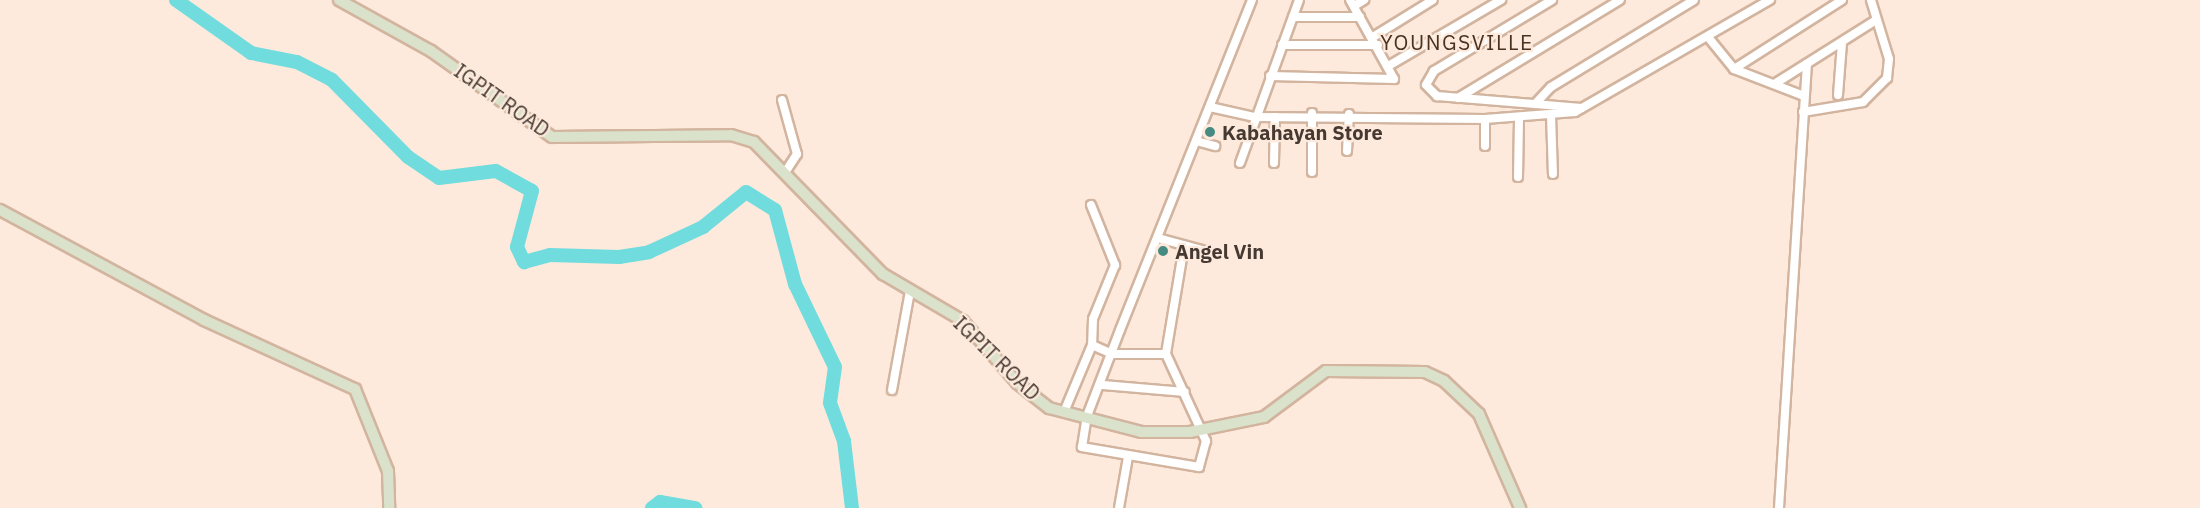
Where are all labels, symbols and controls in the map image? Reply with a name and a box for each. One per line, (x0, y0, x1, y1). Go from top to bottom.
district label: YOUNGSVILLE (1380, 29, 1534, 55)
street label: IGPIT ROAD (450, 58, 554, 142)
place label: Kabahayan Store (1222, 120, 1383, 144)
marker: Kabahayan Store (1203, 125, 1217, 139)
place label: Angel Vin (1175, 239, 1264, 263)
marker: Angel Vin (1156, 244, 1170, 258)
street label: IGPIT ROAD (949, 311, 1045, 405)

